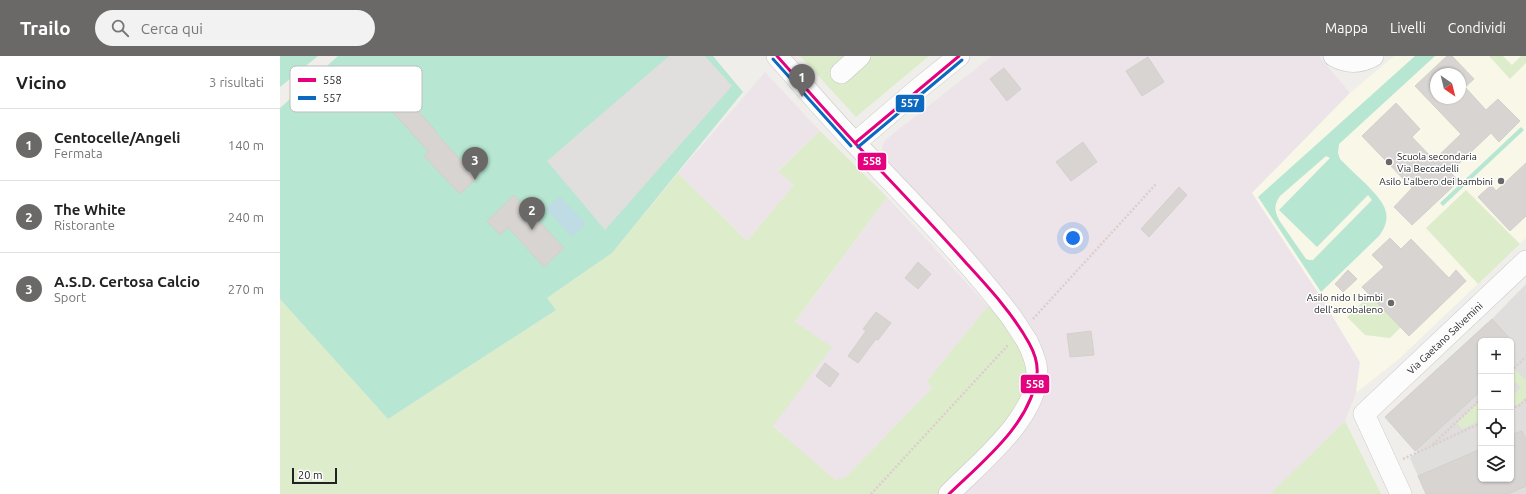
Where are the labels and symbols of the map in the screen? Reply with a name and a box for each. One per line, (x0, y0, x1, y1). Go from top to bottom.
pin: 1 (789, 64, 815, 97)
legend (290, 66, 422, 112)
north arrow (1430, 68, 1466, 104)
text: 558 (323, 74, 342, 86)
text: 557 (323, 92, 342, 104)
line badge: 557 (895, 94, 925, 113)
text: 557 (901, 97, 919, 109)
pin: 3 (462, 147, 488, 180)
place label: Scuola secondaria Via Beccadelli (1397, 151, 1477, 174)
line badge: 558 (857, 152, 887, 171)
text: 558 (863, 155, 881, 167)
marker: Scuola secondaria Via Beccadelli (1384, 157, 1394, 167)
place label: Asilo L'albero dei bambini (1379, 176, 1493, 187)
marker: Asilo L'albero dei bambini (1496, 176, 1506, 186)
pin: 2 (519, 197, 545, 230)
your location (1063, 228, 1083, 248)
place label: Asilo nido I bimbi dell'arcobaleno (1307, 292, 1383, 315)
marker: Asilo nido I bimbi dell'arcobaleno (1386, 298, 1396, 308)
street label: Via Gaetano Salvemini (1405, 300, 1485, 376)
line badge: 558 (1020, 374, 1050, 394)
text: 558 (1026, 378, 1044, 390)
scale bar (292, 466, 337, 485)

